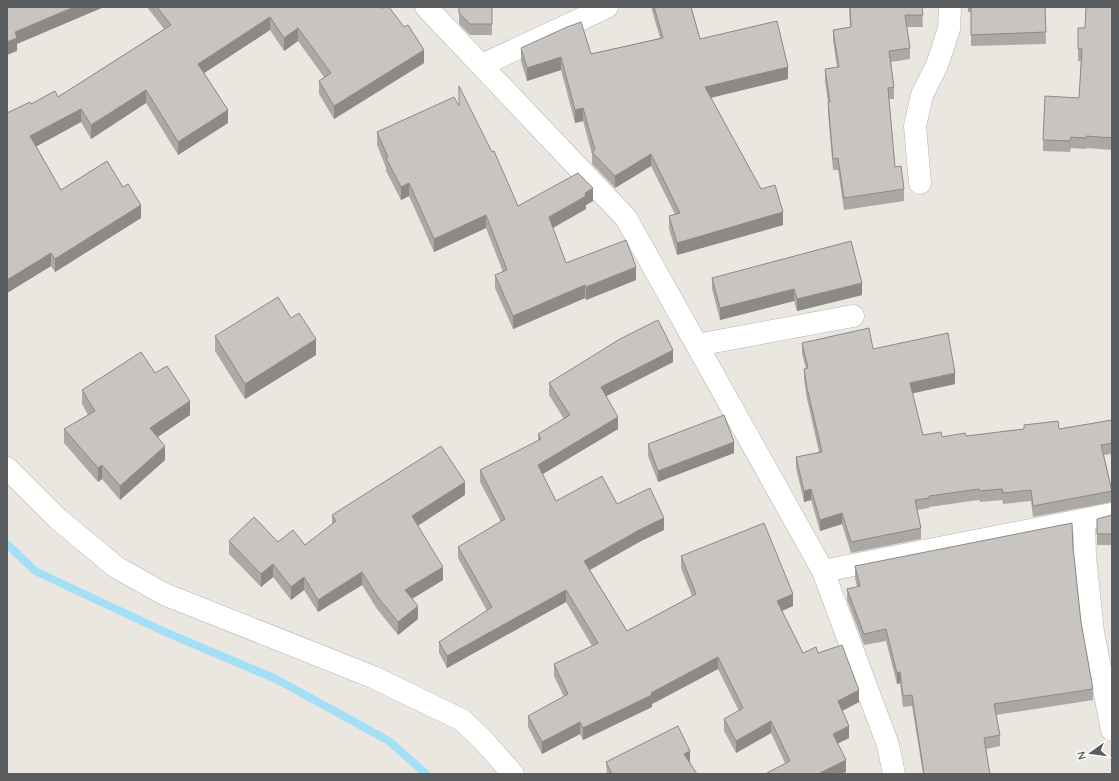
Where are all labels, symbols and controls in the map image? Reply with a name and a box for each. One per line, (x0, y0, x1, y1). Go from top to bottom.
north arrow (1071, 733, 1111, 773)
text: N (1074, 750, 1089, 761)

